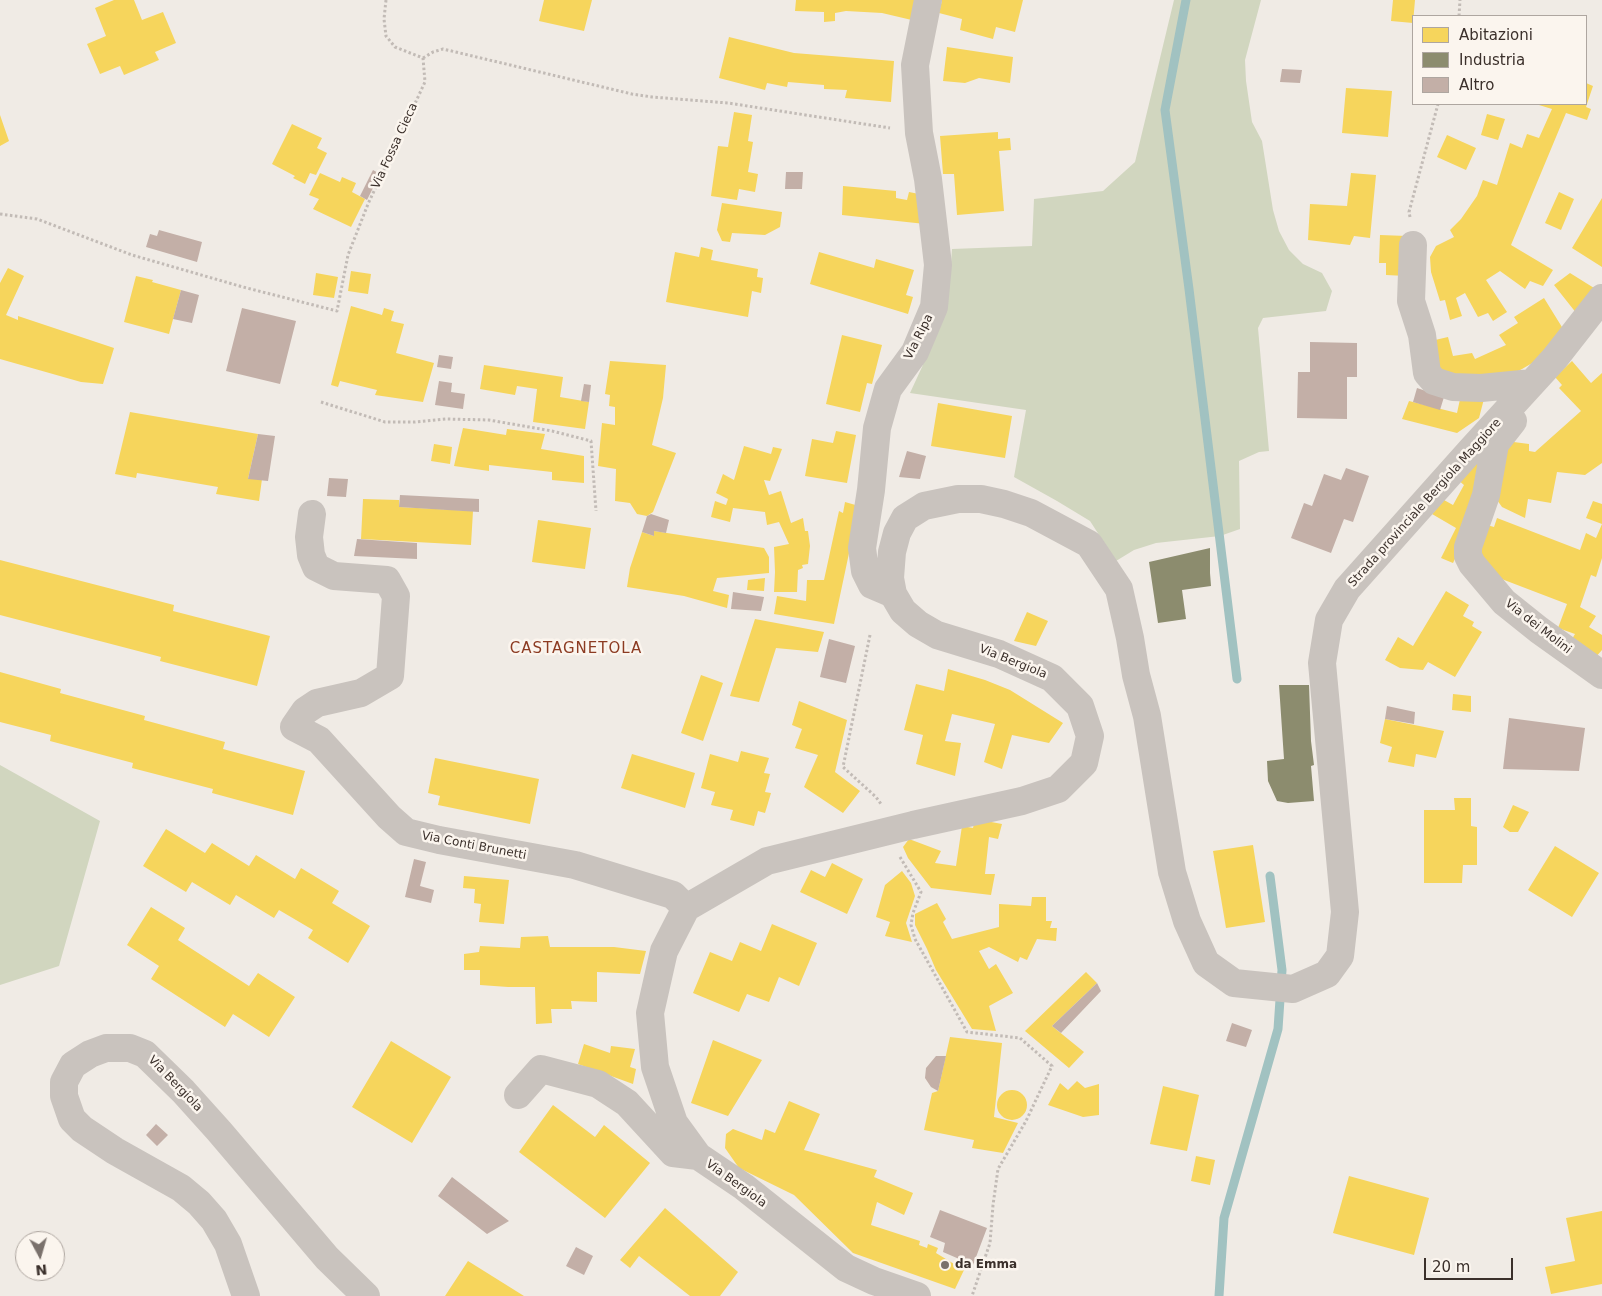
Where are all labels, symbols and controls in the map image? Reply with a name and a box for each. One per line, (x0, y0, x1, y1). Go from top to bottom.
legend (1412, 15, 1587, 105)
text: Abitazioni (1459, 26, 1533, 44)
text: Industria (1459, 51, 1525, 69)
text: Altro (1459, 76, 1494, 94)
street label: Via Fossa Cieca (369, 101, 421, 191)
street label: Via Ripa (901, 312, 937, 362)
street label: Strada provinciale Bergiola Maggiore (1345, 416, 1505, 590)
street label: Via dei Molini (1502, 597, 1574, 657)
district label: CASTAGNETOLA (508, 640, 644, 658)
street label: Via Bergiola (977, 642, 1049, 682)
street label: Via Conti Brunetti (421, 829, 527, 863)
street label: Via Bergiola (145, 1053, 205, 1115)
street label: Via Bergiola (703, 1157, 769, 1211)
north arrow (15, 1231, 65, 1281)
scale bar (1427, 1248, 1516, 1280)
place label: da Emma (955, 1258, 1017, 1272)
text: 20 m (1432, 1258, 1470, 1276)
marker: da Emma (939, 1259, 951, 1271)
text: N (35, 1261, 48, 1278)

